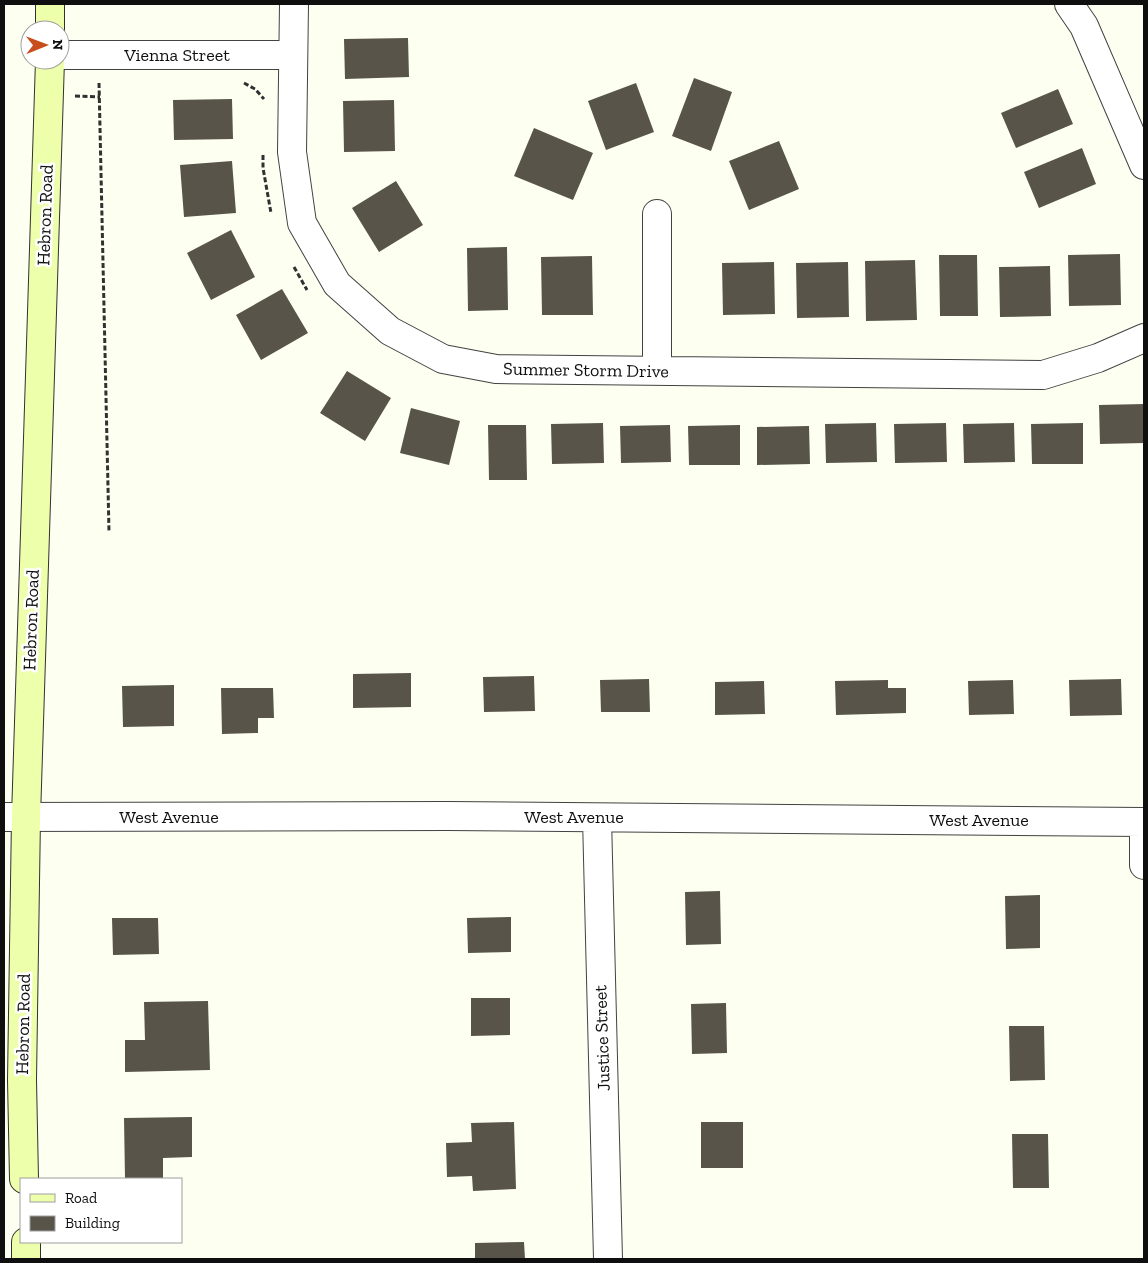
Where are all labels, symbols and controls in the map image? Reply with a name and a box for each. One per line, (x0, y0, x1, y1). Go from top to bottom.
north arrow (20, 20, 70, 70)
text: N (49, 39, 66, 51)
street label: Vienna Street (123, 44, 230, 66)
street label: Hebron Road (32, 164, 58, 266)
street label: Summer Storm Drive (503, 358, 669, 382)
street label: Hebron Road (18, 569, 44, 671)
street label: West Avenue (119, 806, 219, 828)
street label: West Avenue (524, 806, 624, 828)
street label: West Avenue (929, 809, 1029, 831)
street label: Hebron Road (11, 973, 35, 1075)
street label: Justice Street (589, 984, 615, 1091)
legend (20, 1178, 182, 1243)
text: Road (65, 1189, 98, 1207)
text: Building (65, 1214, 120, 1232)

